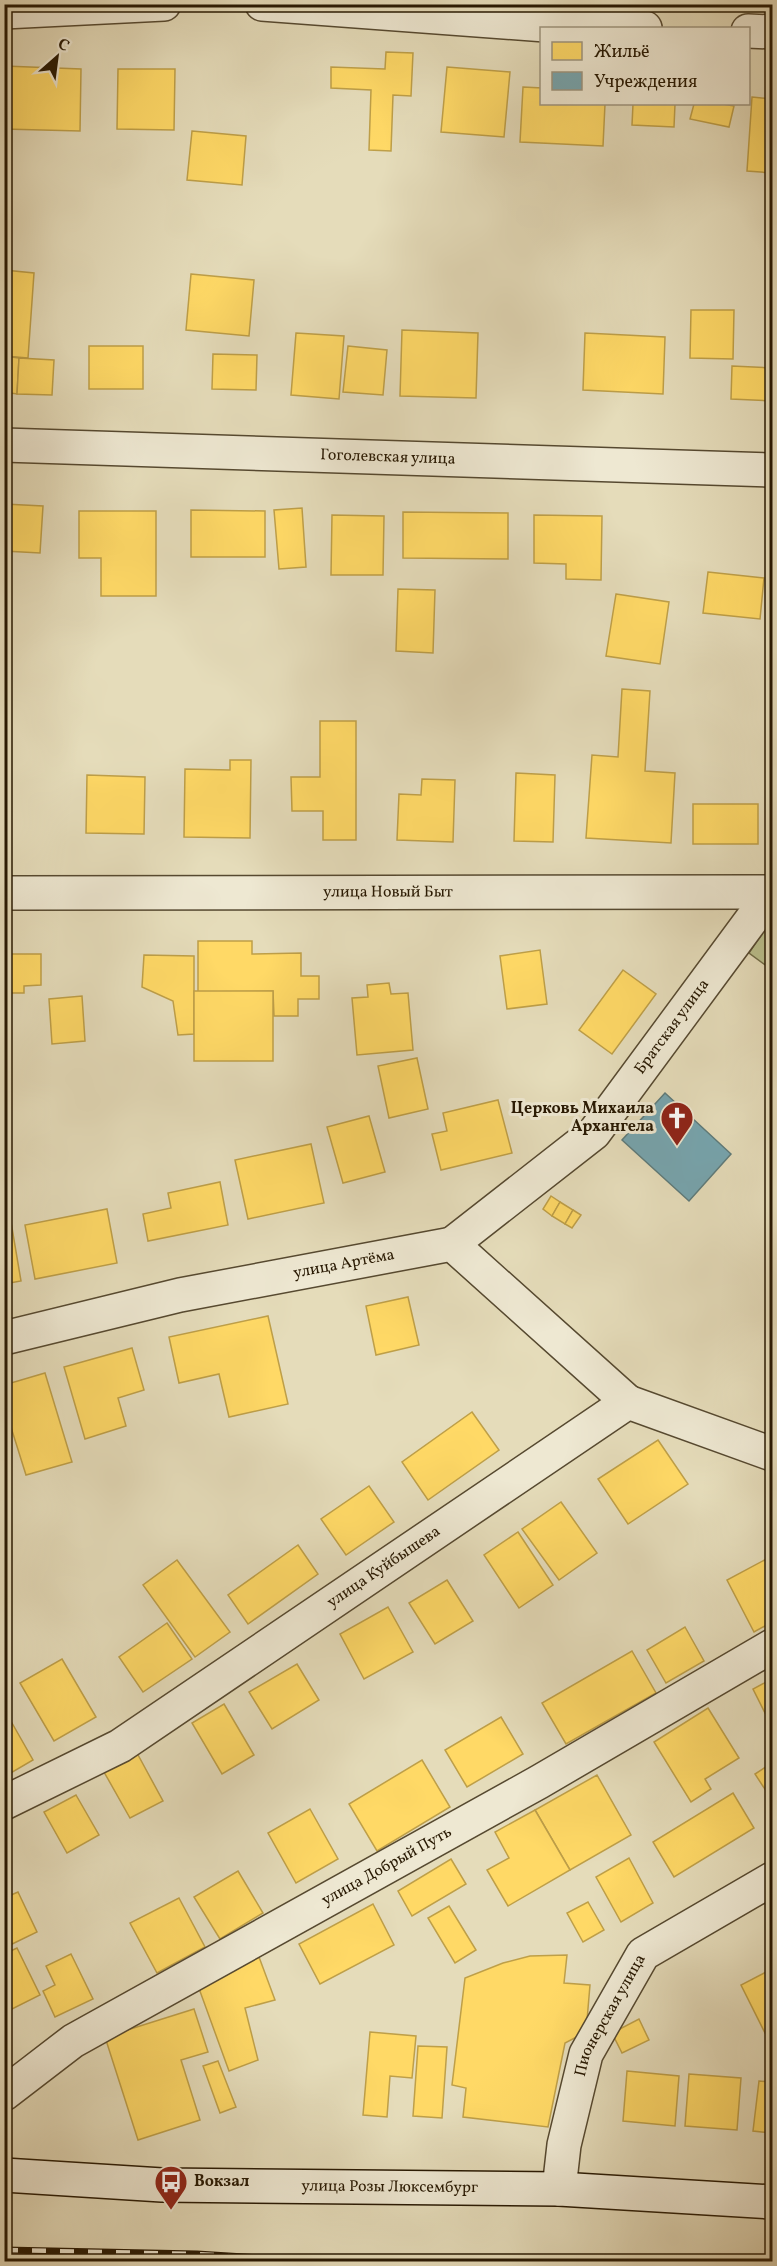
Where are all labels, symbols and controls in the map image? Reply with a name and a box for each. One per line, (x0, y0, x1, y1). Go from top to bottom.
north arrow (27, 27, 87, 87)
legend (540, 27, 750, 105)
text: С (53, 33, 73, 58)
text: Жильё (594, 40, 650, 65)
text: Учреждения (594, 70, 697, 95)
street label: Гоголевская улица (320, 444, 456, 471)
street label: улица Новый Быт (323, 881, 453, 904)
street label: Братская улица (630, 975, 715, 1079)
place label: Церковь Михаила Архангела (511, 1098, 654, 1138)
church icon: Церковь Михаила Архангела (659, 1100, 695, 1147)
street label: улица Артёма (291, 1244, 396, 1285)
street label: улица Куйбышева (323, 1521, 445, 1614)
street label: улица Добрый Путь (318, 1822, 456, 1912)
street label: Пионерская улица (570, 1950, 652, 2079)
bus stop icon: Вокзал (153, 2164, 189, 2211)
place label: Вокзал (194, 2171, 249, 2193)
street label: улица Розы Люксембург (301, 2175, 478, 2199)

